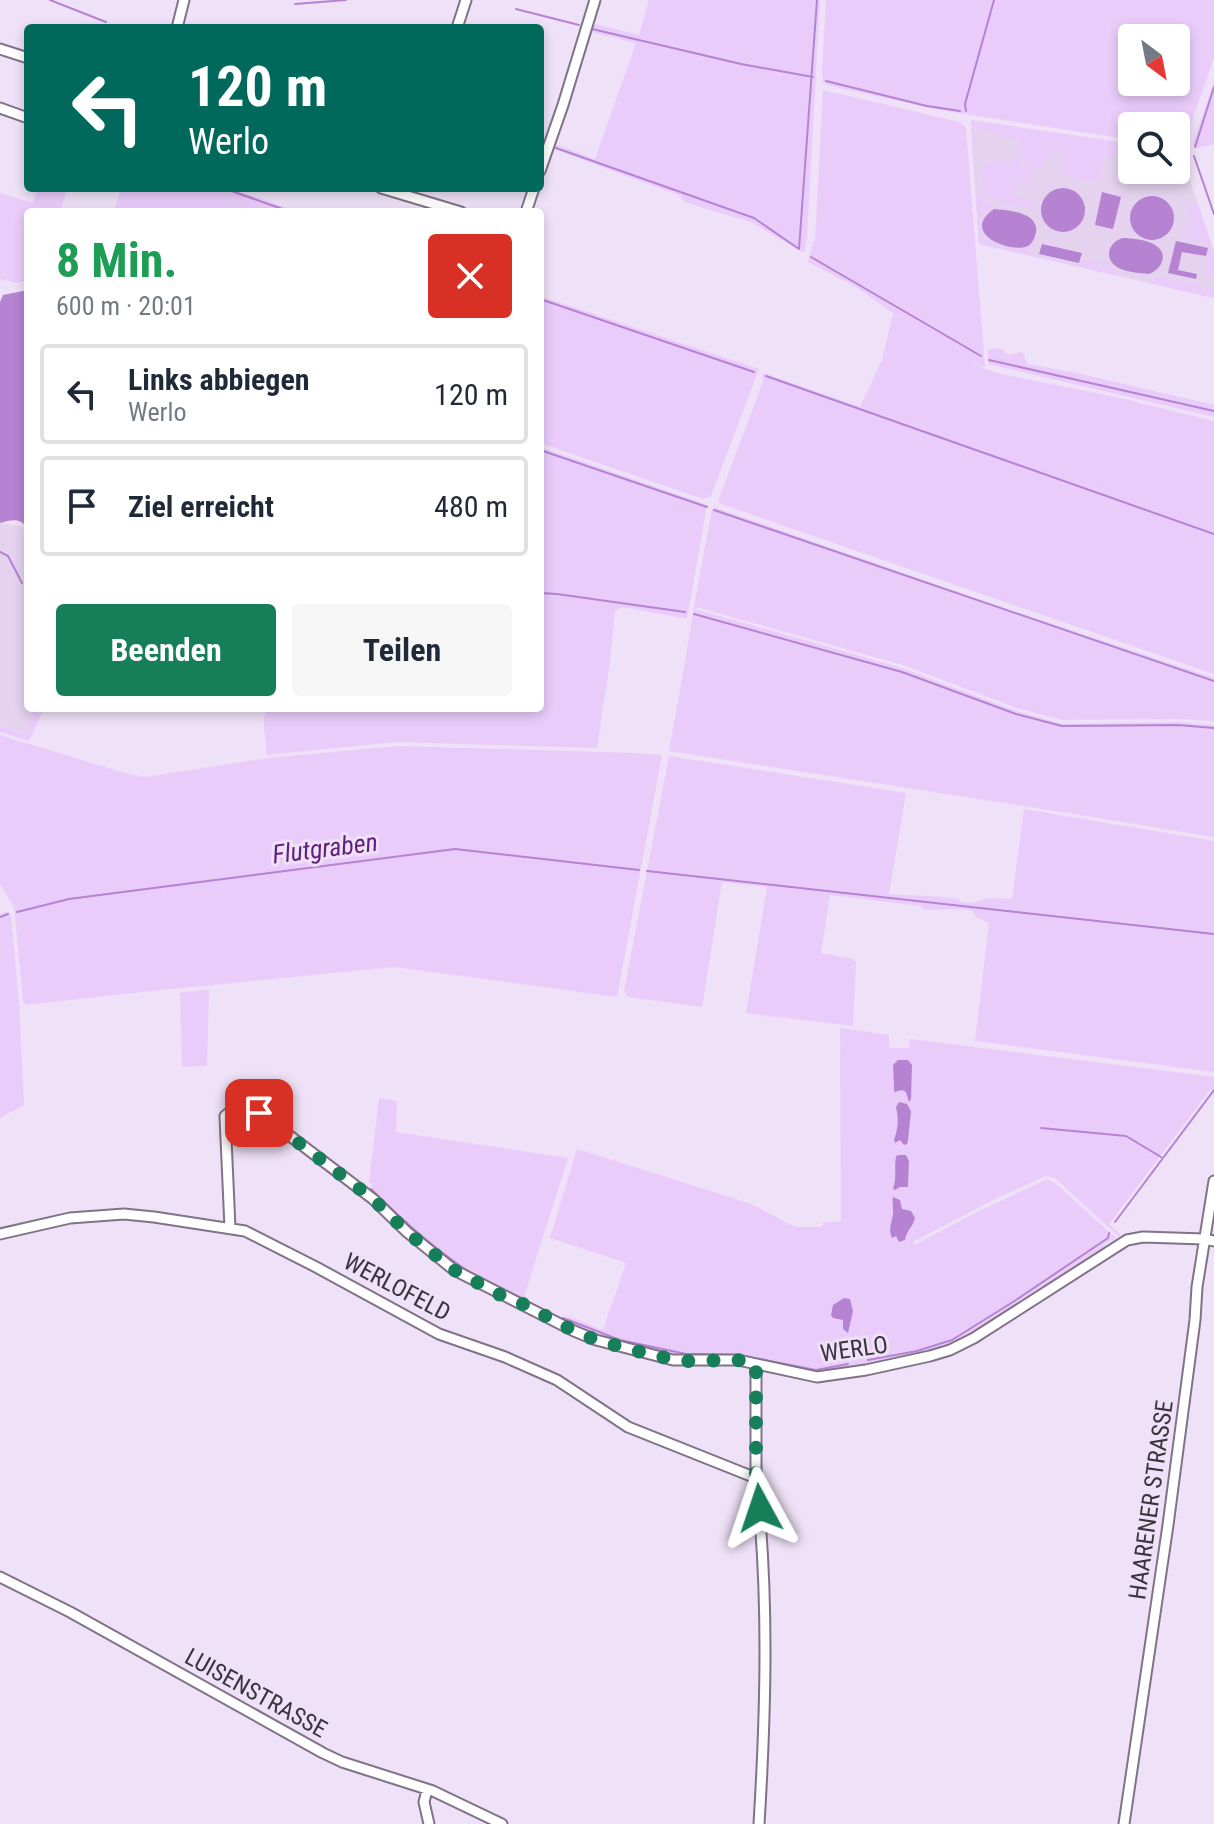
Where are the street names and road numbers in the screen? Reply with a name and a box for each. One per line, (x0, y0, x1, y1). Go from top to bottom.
street label: WERLOFELD (339, 1247, 455, 1327)
street label: WERLO (818, 1330, 890, 1368)
street label: HAARENER STRASSE (1123, 1399, 1179, 1601)
street label: LUISENSTRASSE (180, 1642, 332, 1744)

